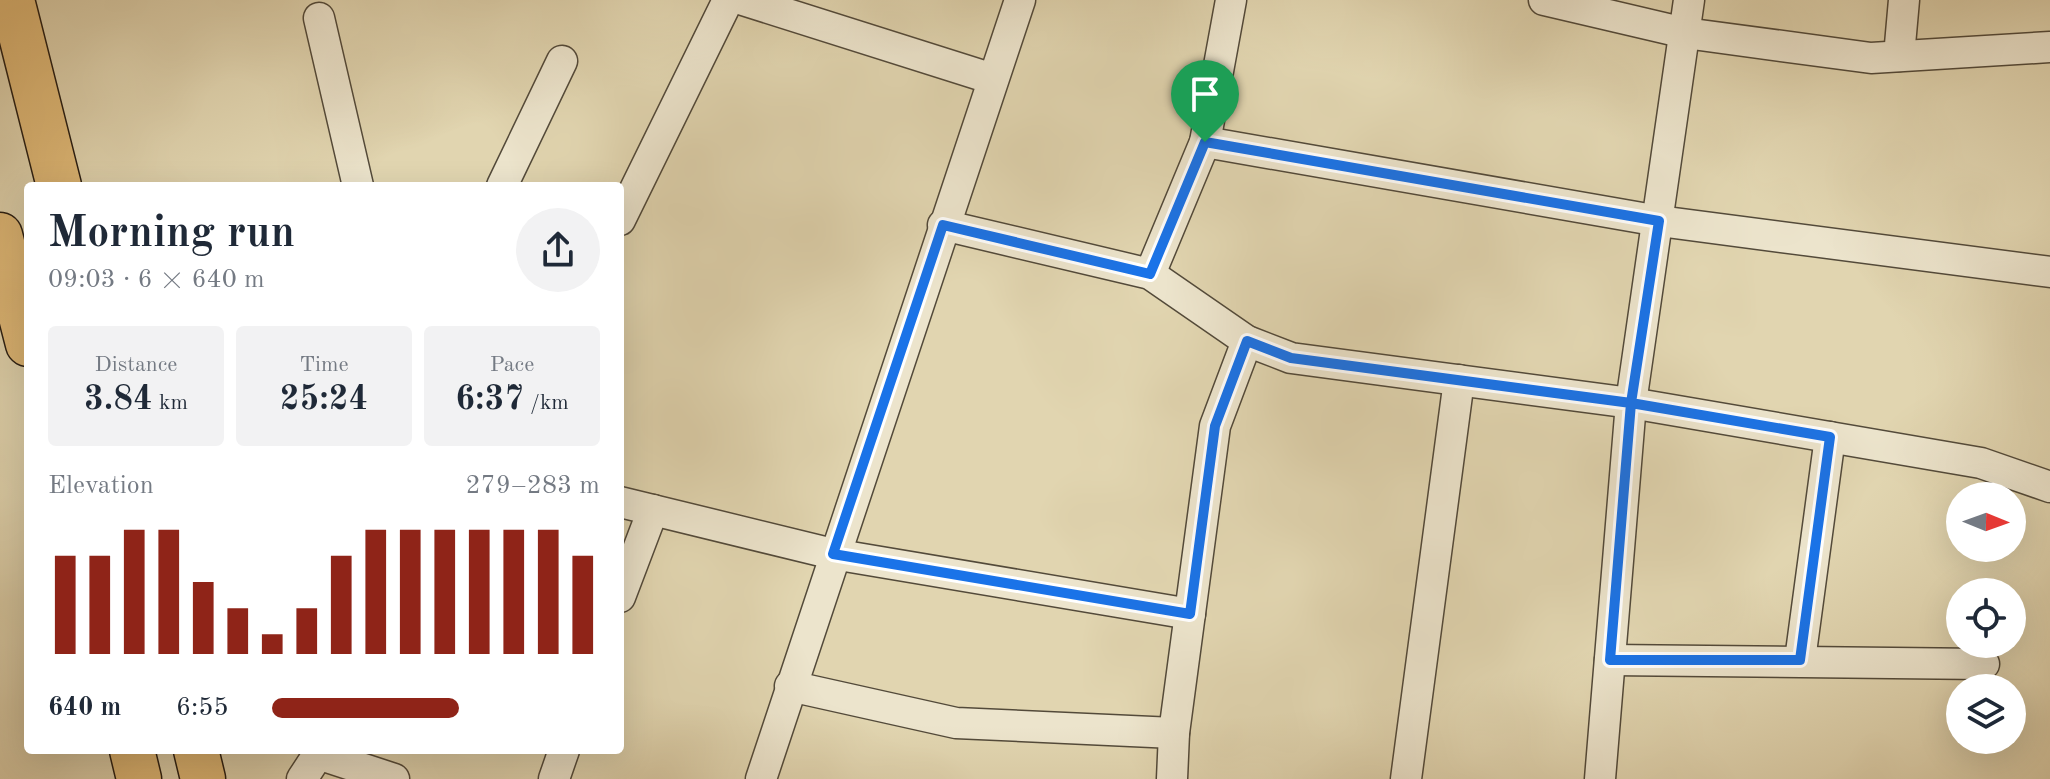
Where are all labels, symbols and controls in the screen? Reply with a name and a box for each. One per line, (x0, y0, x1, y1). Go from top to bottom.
pin (1171, 60, 1239, 142)
icon: arrive (1183, 72, 1227, 116)
button: share (516, 208, 600, 292)
text: Morning run (48, 212, 295, 256)
text: 09:03 · 6 × 640 m (48, 267, 265, 293)
text: Distance (95, 354, 177, 376)
text: Time (299, 354, 349, 376)
text: Pace (490, 354, 534, 376)
text: 3.84 (84, 383, 153, 417)
text: 25:24 (280, 383, 368, 417)
text: 6:37 (455, 383, 524, 417)
text: km (153, 392, 188, 414)
text: /km (524, 392, 569, 414)
text: Elevation (48, 473, 154, 499)
text: 279–283 m (465, 473, 600, 499)
north arrow (1946, 482, 2026, 562)
map controls (1946, 482, 2026, 754)
button: locate (1946, 578, 2026, 658)
button: layers (1946, 674, 2026, 754)
text: 640 m (48, 695, 121, 721)
text: 6:55 (176, 695, 229, 721)

